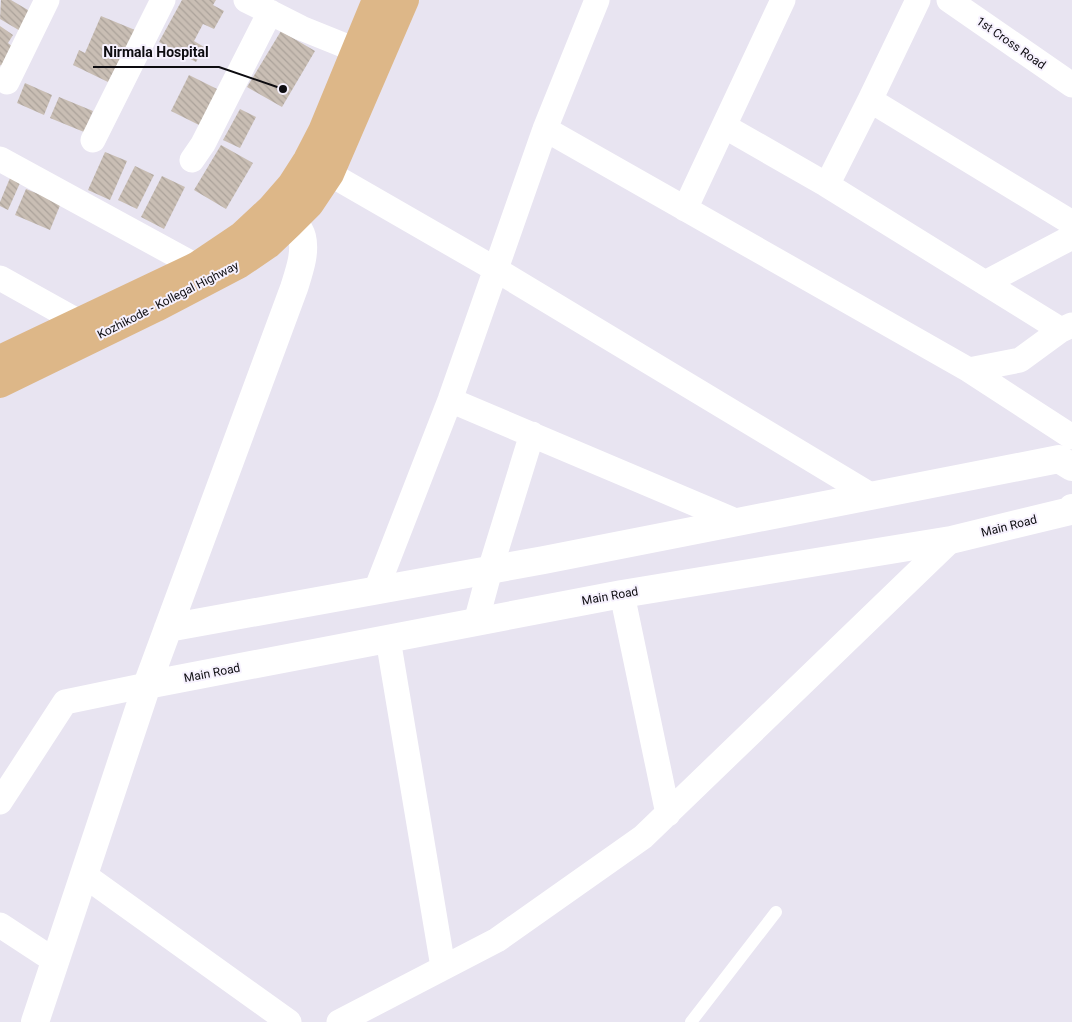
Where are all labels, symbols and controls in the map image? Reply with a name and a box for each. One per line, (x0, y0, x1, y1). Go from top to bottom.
street label: 1st Cross Road (974, 14, 1048, 72)
callout: Nirmala Hospital (93, 38, 219, 67)
text: Nirmala Hospital (103, 44, 209, 60)
street label: Kozhikode - Kollegal Highway (95, 258, 241, 342)
street label: Main Road (980, 512, 1038, 540)
street label: Main Road (581, 584, 639, 608)
street label: Main Road (183, 661, 241, 685)

